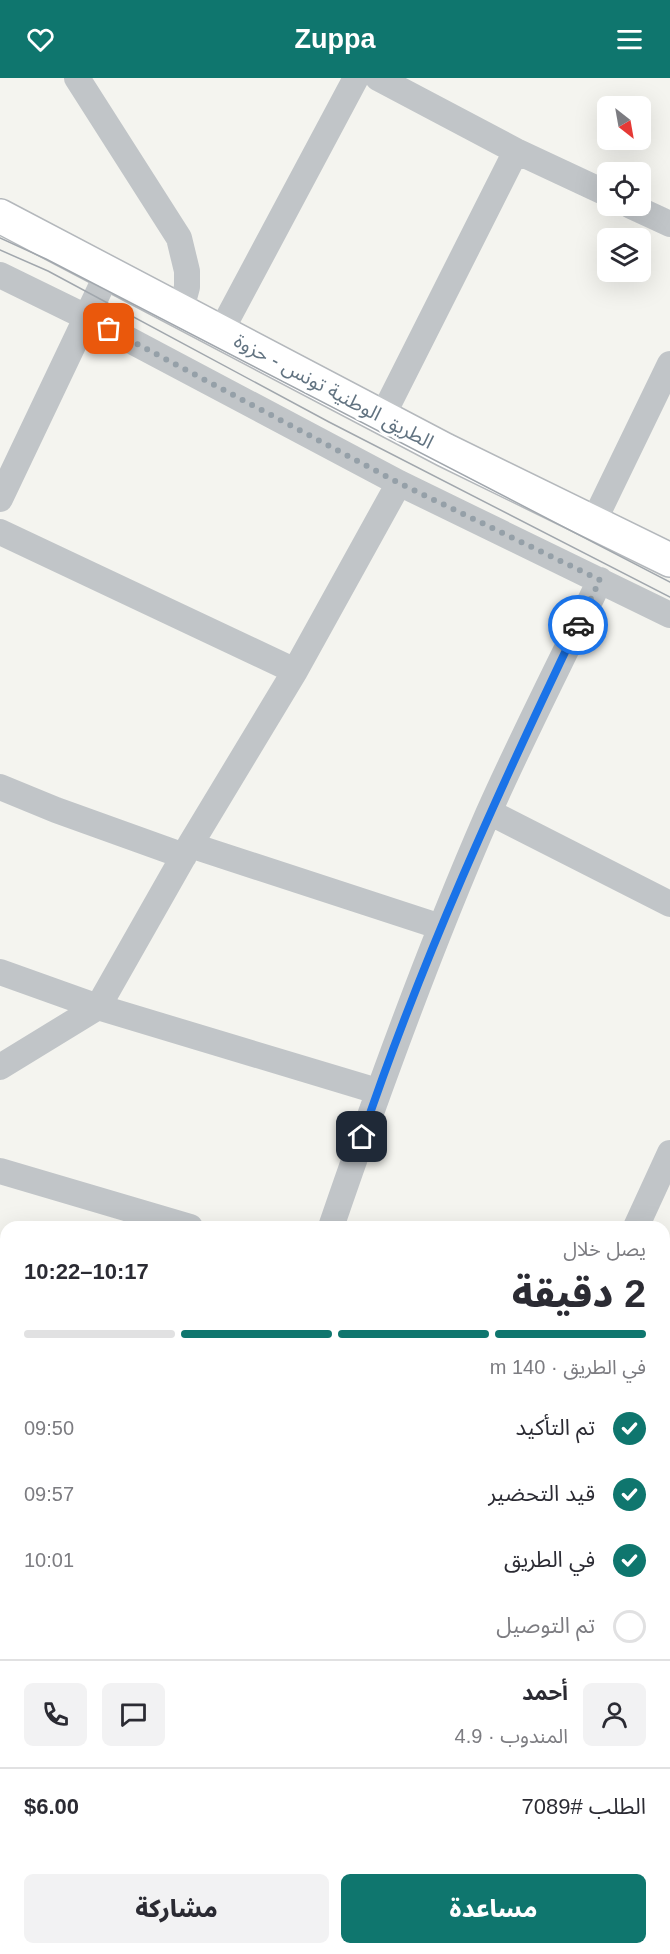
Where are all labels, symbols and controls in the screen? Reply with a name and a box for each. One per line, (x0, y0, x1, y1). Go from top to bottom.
icon: heart (24, 23, 57, 56)
icon: menu (613, 23, 646, 56)
text: Zuppa (295, 24, 376, 54)
north arrow (597, 96, 651, 150)
map controls (597, 96, 651, 282)
button: locate (597, 162, 651, 216)
button: layers (597, 228, 651, 282)
pin (83, 303, 134, 354)
icon: bag (92, 312, 125, 345)
street label: الطريق الوطنية تونس - حزوة (230, 329, 437, 455)
courier (548, 595, 608, 655)
icon: car (562, 609, 595, 642)
pin (336, 1111, 387, 1162)
icon: home (345, 1120, 378, 1153)
text: يصل خلال (563, 1238, 646, 1260)
text: 10:17–10:22 (24, 1259, 149, 1284)
text: 2 دقيقة (512, 1272, 646, 1315)
text: في الطريق · 140 m (490, 1356, 646, 1378)
icon: check (613, 1412, 646, 1445)
text: تم التأكيد (515, 1415, 595, 1440)
text: 09:50 (24, 1417, 74, 1439)
icon: check (613, 1478, 646, 1511)
text: قيد التحضير (488, 1481, 595, 1506)
text: 09:57 (24, 1483, 74, 1505)
icon: check (613, 1544, 646, 1577)
text: في الطريق (504, 1547, 595, 1572)
text: 10:01 (24, 1549, 74, 1571)
text: تم التوصيل (496, 1613, 595, 1638)
text: أحمد (522, 1680, 568, 1705)
button: phone (24, 1683, 87, 1746)
button: chat (102, 1683, 165, 1746)
button: person (583, 1683, 646, 1746)
text: المندوب · 4.9 (455, 1725, 568, 1747)
text: $6.00 (24, 1794, 79, 1819)
text: الطلب #7089 (521, 1794, 646, 1819)
button: مشاركة (24, 1874, 329, 1943)
button: مساعدة (341, 1874, 646, 1943)

